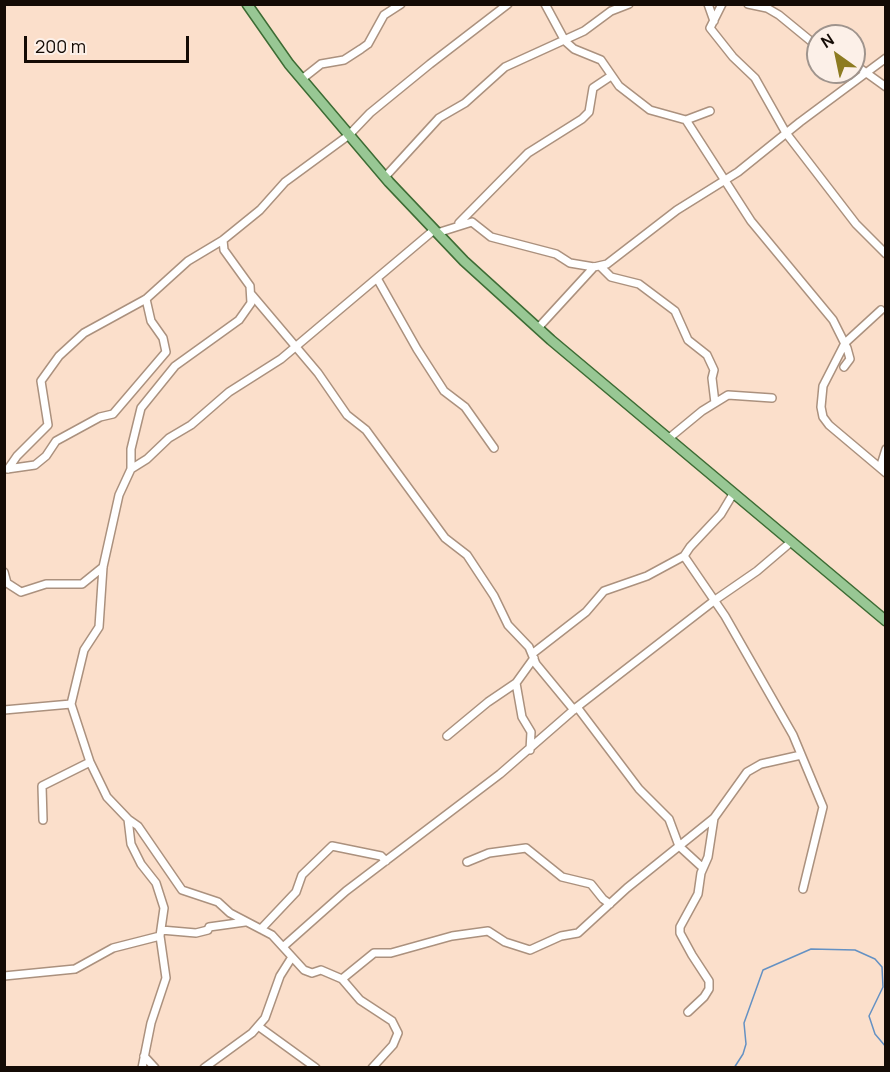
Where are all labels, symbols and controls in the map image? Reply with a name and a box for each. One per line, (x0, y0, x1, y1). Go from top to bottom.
scale bar (27, 24, 192, 62)
north arrow (806, 24, 866, 84)
text: N (816, 28, 838, 53)
text: 200 m (35, 34, 86, 58)

